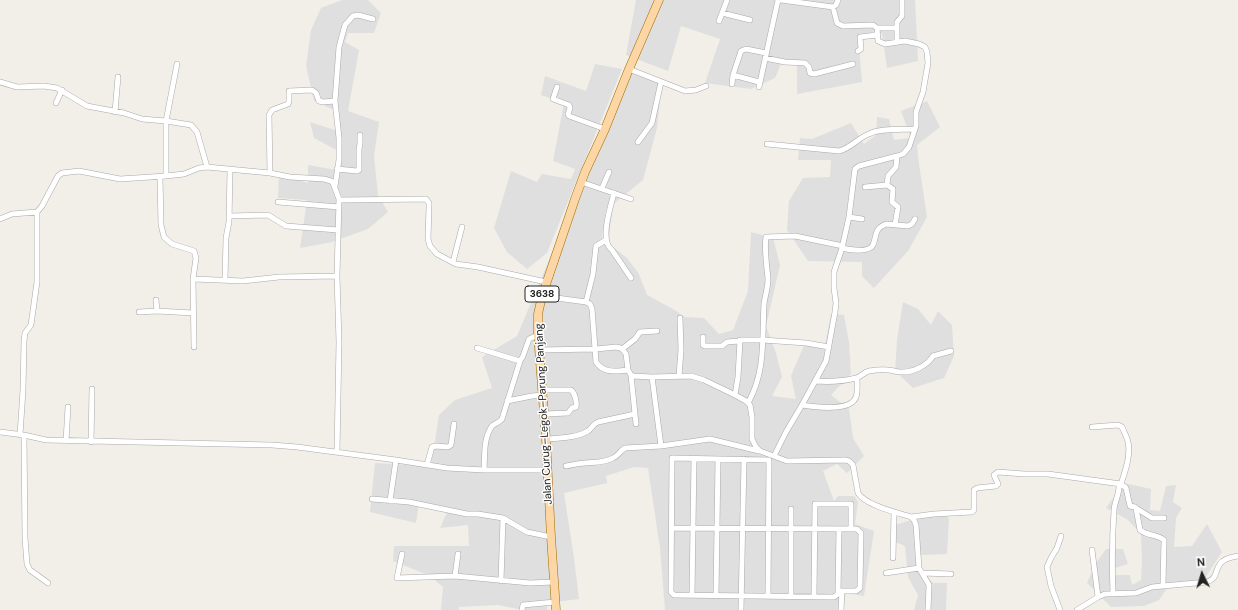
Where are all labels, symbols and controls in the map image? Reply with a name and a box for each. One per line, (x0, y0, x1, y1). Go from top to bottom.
road number: 3638 (525, 286, 559, 302)
street label: Jalan Curug–Legok–Parung Panjang (533, 323, 555, 505)
north arrow (1182, 554, 1222, 594)
text: N (1196, 555, 1206, 569)

